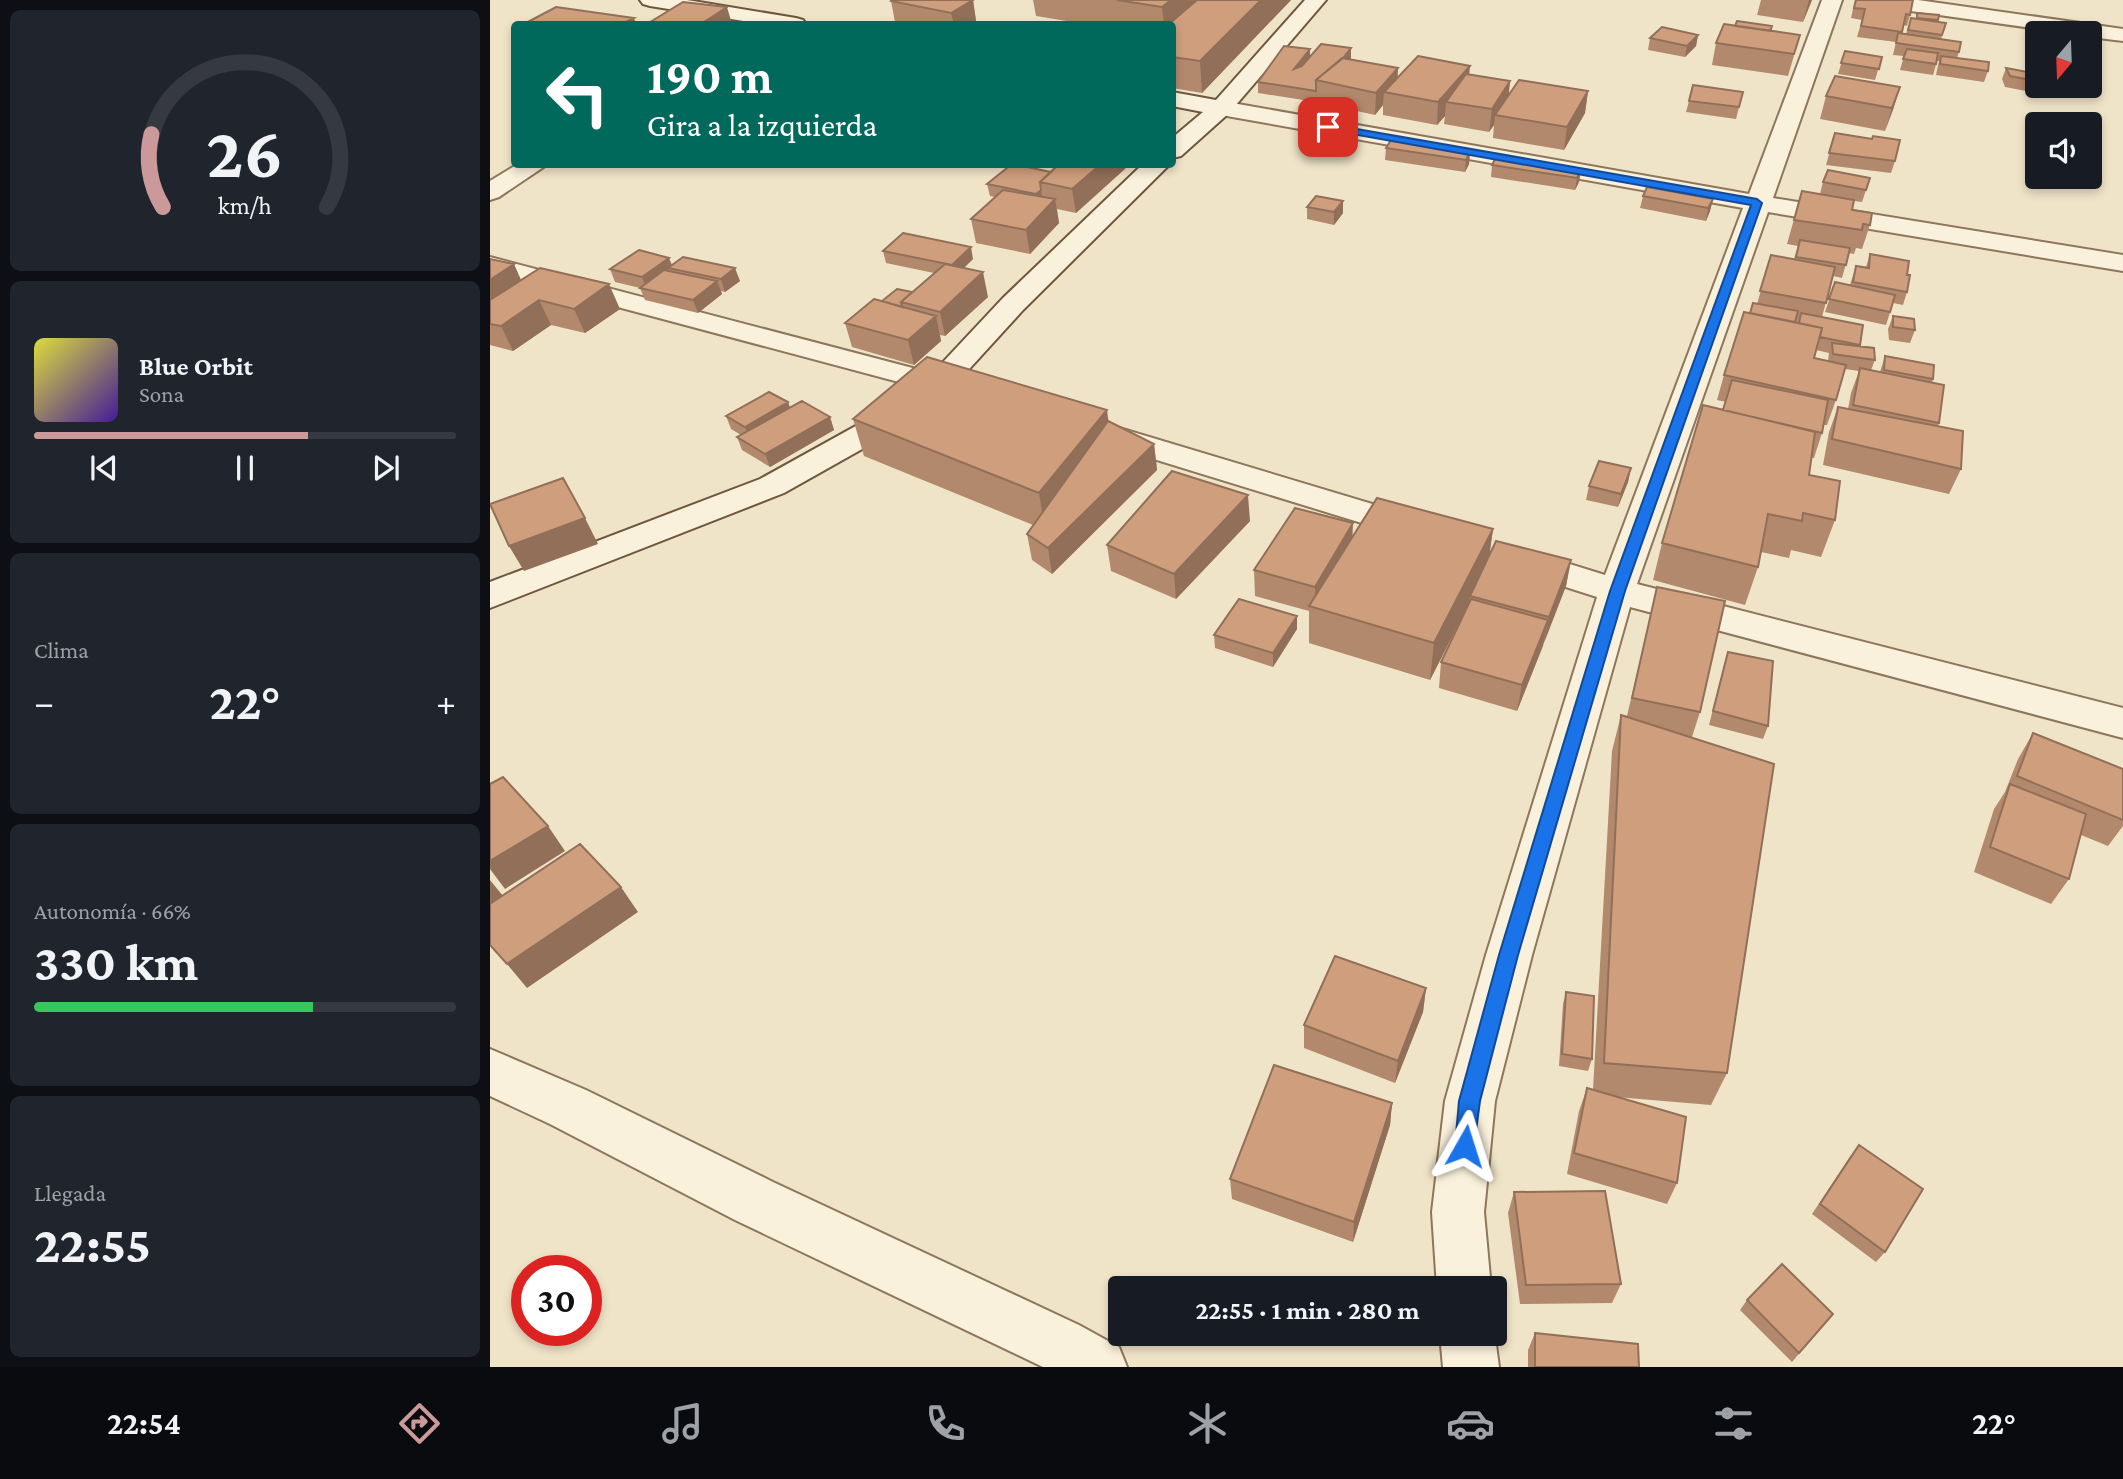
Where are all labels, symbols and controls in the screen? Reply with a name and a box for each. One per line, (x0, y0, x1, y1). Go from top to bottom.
north arrow (2025, 21, 2102, 98)
map controls (2025, 21, 2102, 189)
icon: left (532, 49, 623, 140)
text: 190 m (647, 49, 773, 104)
pin (1298, 97, 1358, 157)
text: Gira a la izquierda (647, 107, 877, 143)
icon: arrive (1309, 108, 1347, 146)
text: 26 (207, 112, 283, 193)
button: sound (2025, 112, 2102, 189)
text: km/h (218, 192, 272, 219)
text: Blue Orbit (139, 352, 253, 381)
text: Sona (139, 381, 184, 407)
icon: previous (85, 449, 123, 487)
icon: pause (226, 449, 264, 487)
icon: next (367, 449, 405, 487)
text: Clima (34, 637, 89, 663)
text: 22° (209, 672, 281, 730)
text: − (34, 681, 54, 723)
text: + (436, 681, 456, 723)
text: Autonomía · 66% (34, 898, 191, 924)
text: 330 km (34, 933, 198, 991)
position arrow (1428, 1109, 1502, 1183)
text: Llegada (34, 1180, 106, 1206)
text: 22:55 (34, 1215, 151, 1273)
speed limit sign: 30 (511, 1255, 602, 1346)
text: 22:55 · 1 min · 280 m (1195, 1296, 1420, 1325)
icon: directions (395, 1399, 444, 1448)
icon: music (658, 1399, 707, 1448)
icon: phone (921, 1399, 970, 1448)
icon: climate (1183, 1399, 1232, 1448)
icon: car (1446, 1399, 1495, 1448)
icon: filters (1709, 1399, 1758, 1448)
text: 22:54 (107, 1405, 181, 1441)
text: 22° (1972, 1405, 2016, 1441)

